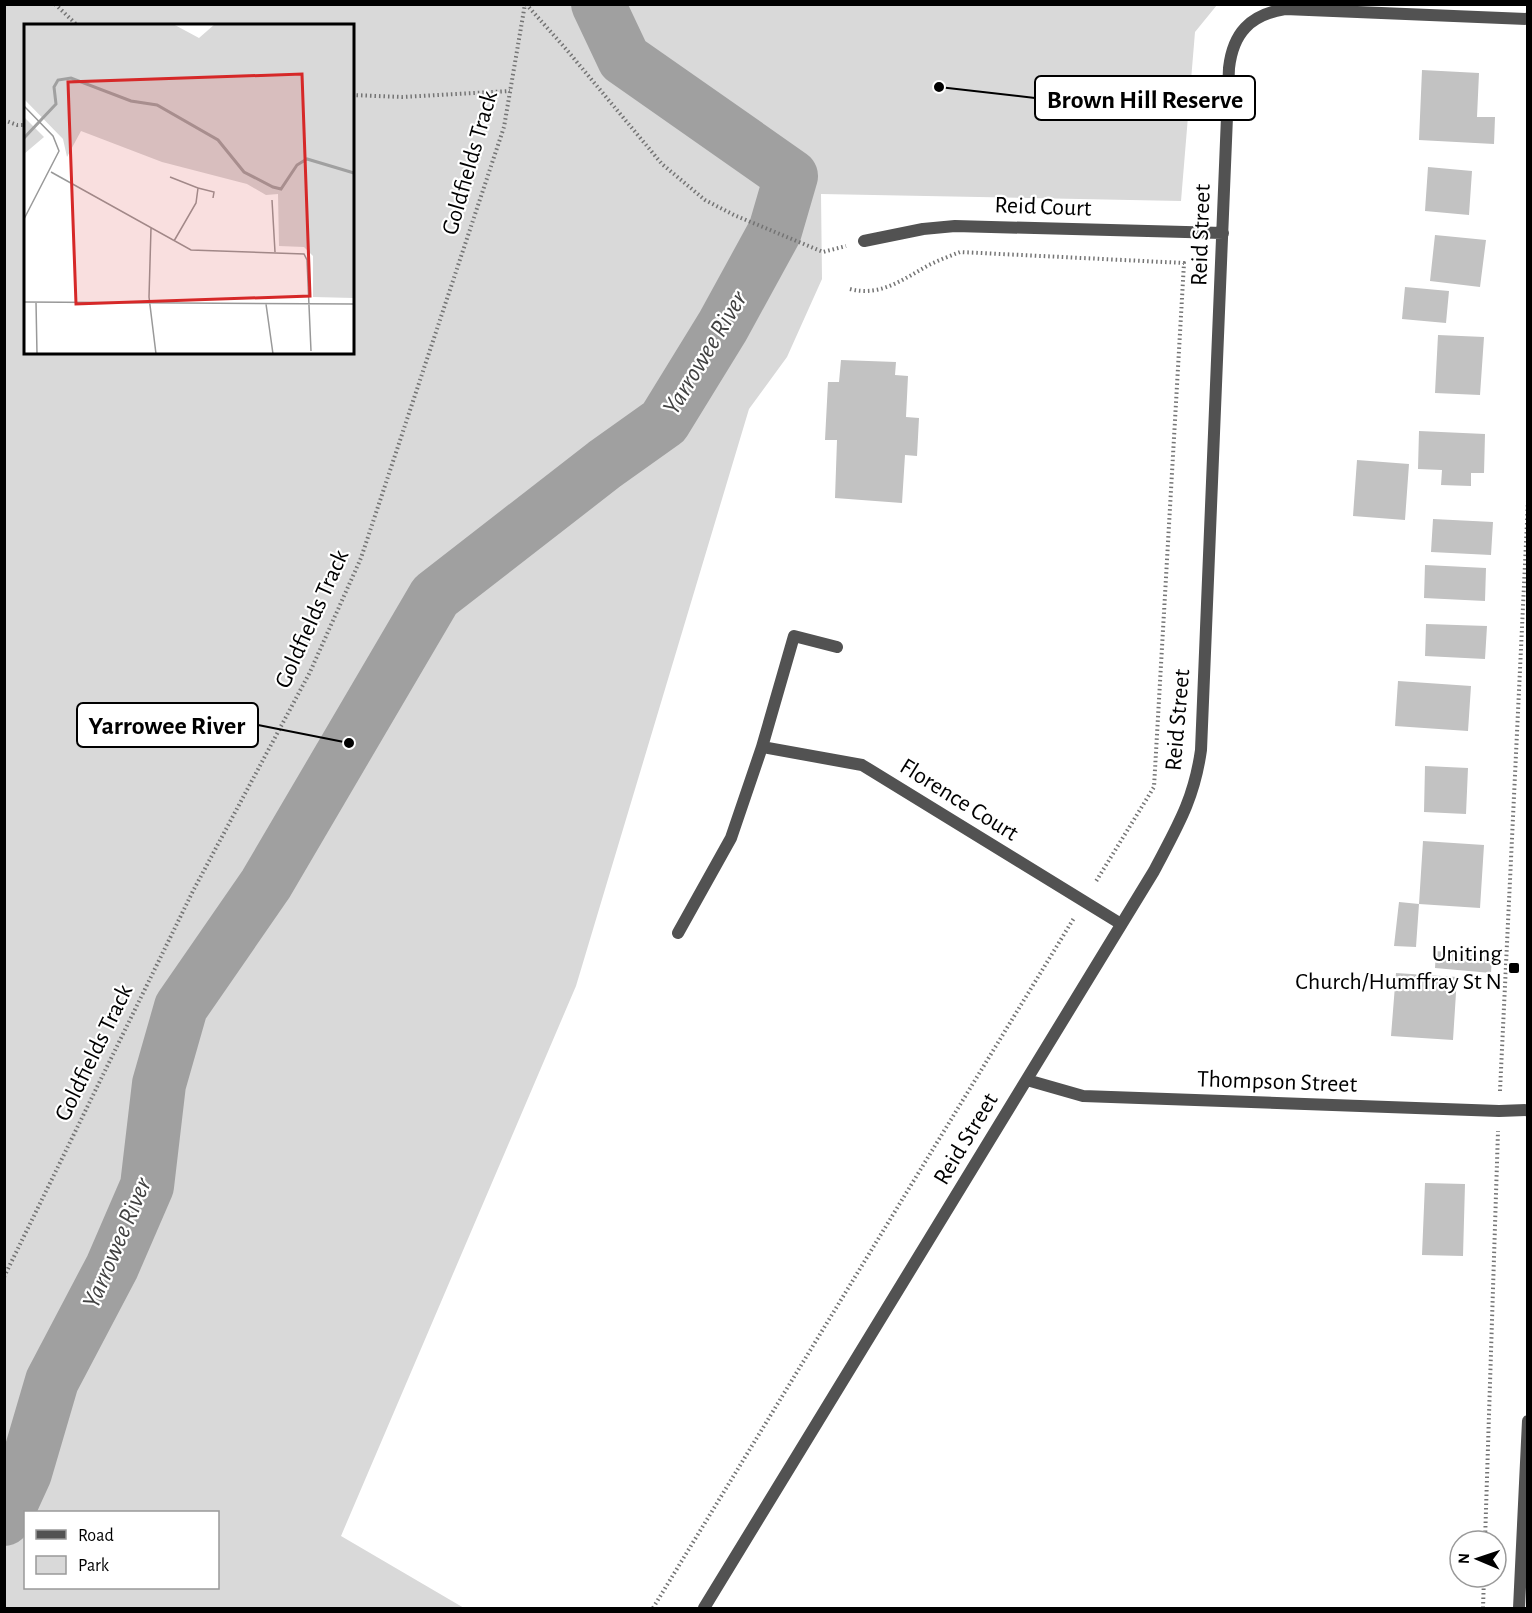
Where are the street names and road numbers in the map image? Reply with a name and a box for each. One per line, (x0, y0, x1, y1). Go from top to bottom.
street label: Goldfields Track (438, 88, 502, 238)
street label: Reid Street (1187, 183, 1215, 286)
street label: Reid Court (994, 193, 1092, 221)
street label: Goldfields Track (271, 546, 353, 692)
street label: Reid Street (1162, 668, 1194, 772)
street label: Florence Court (896, 754, 1023, 846)
street label: Goldfields Track (51, 981, 137, 1125)
street label: Thompson Street (1197, 1067, 1358, 1097)
street label: Reid Street (929, 1089, 1003, 1189)

